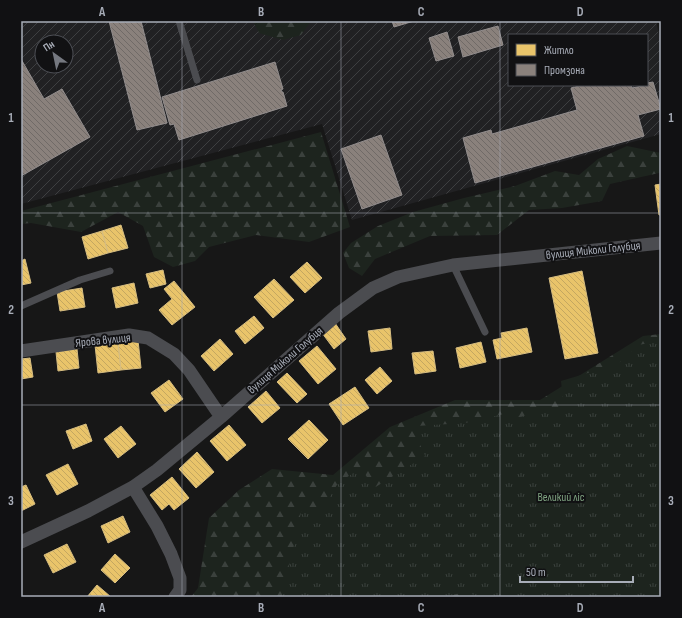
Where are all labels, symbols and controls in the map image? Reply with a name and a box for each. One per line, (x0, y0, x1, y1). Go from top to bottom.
text: A (98, 4, 106, 20)
text: B (258, 4, 264, 20)
text: C (418, 4, 425, 20)
text: D (577, 4, 584, 20)
north arrow (34, 34, 74, 74)
legend (508, 34, 648, 86)
text: Пн (41, 38, 57, 54)
text: Житло (544, 43, 574, 58)
text: Промзона (544, 63, 585, 78)
text: 1 (8, 110, 14, 126)
text: 1 (668, 110, 674, 126)
street label: вулиця Миколи Голубця (545, 238, 641, 263)
text: 2 (8, 302, 14, 318)
text: 2 (668, 302, 674, 318)
street label: вулиця Миколи Голубця (245, 323, 326, 397)
street label: Ярова вулиця (75, 330, 132, 351)
park label: Великий ліс (537, 490, 585, 505)
text: 3 (8, 493, 14, 509)
text: 3 (668, 493, 674, 509)
scale bar (520, 558, 633, 584)
text: 50 m (526, 565, 546, 580)
text: A (98, 600, 106, 616)
text: B (258, 600, 264, 616)
text: C (418, 600, 425, 616)
text: D (577, 600, 584, 616)

